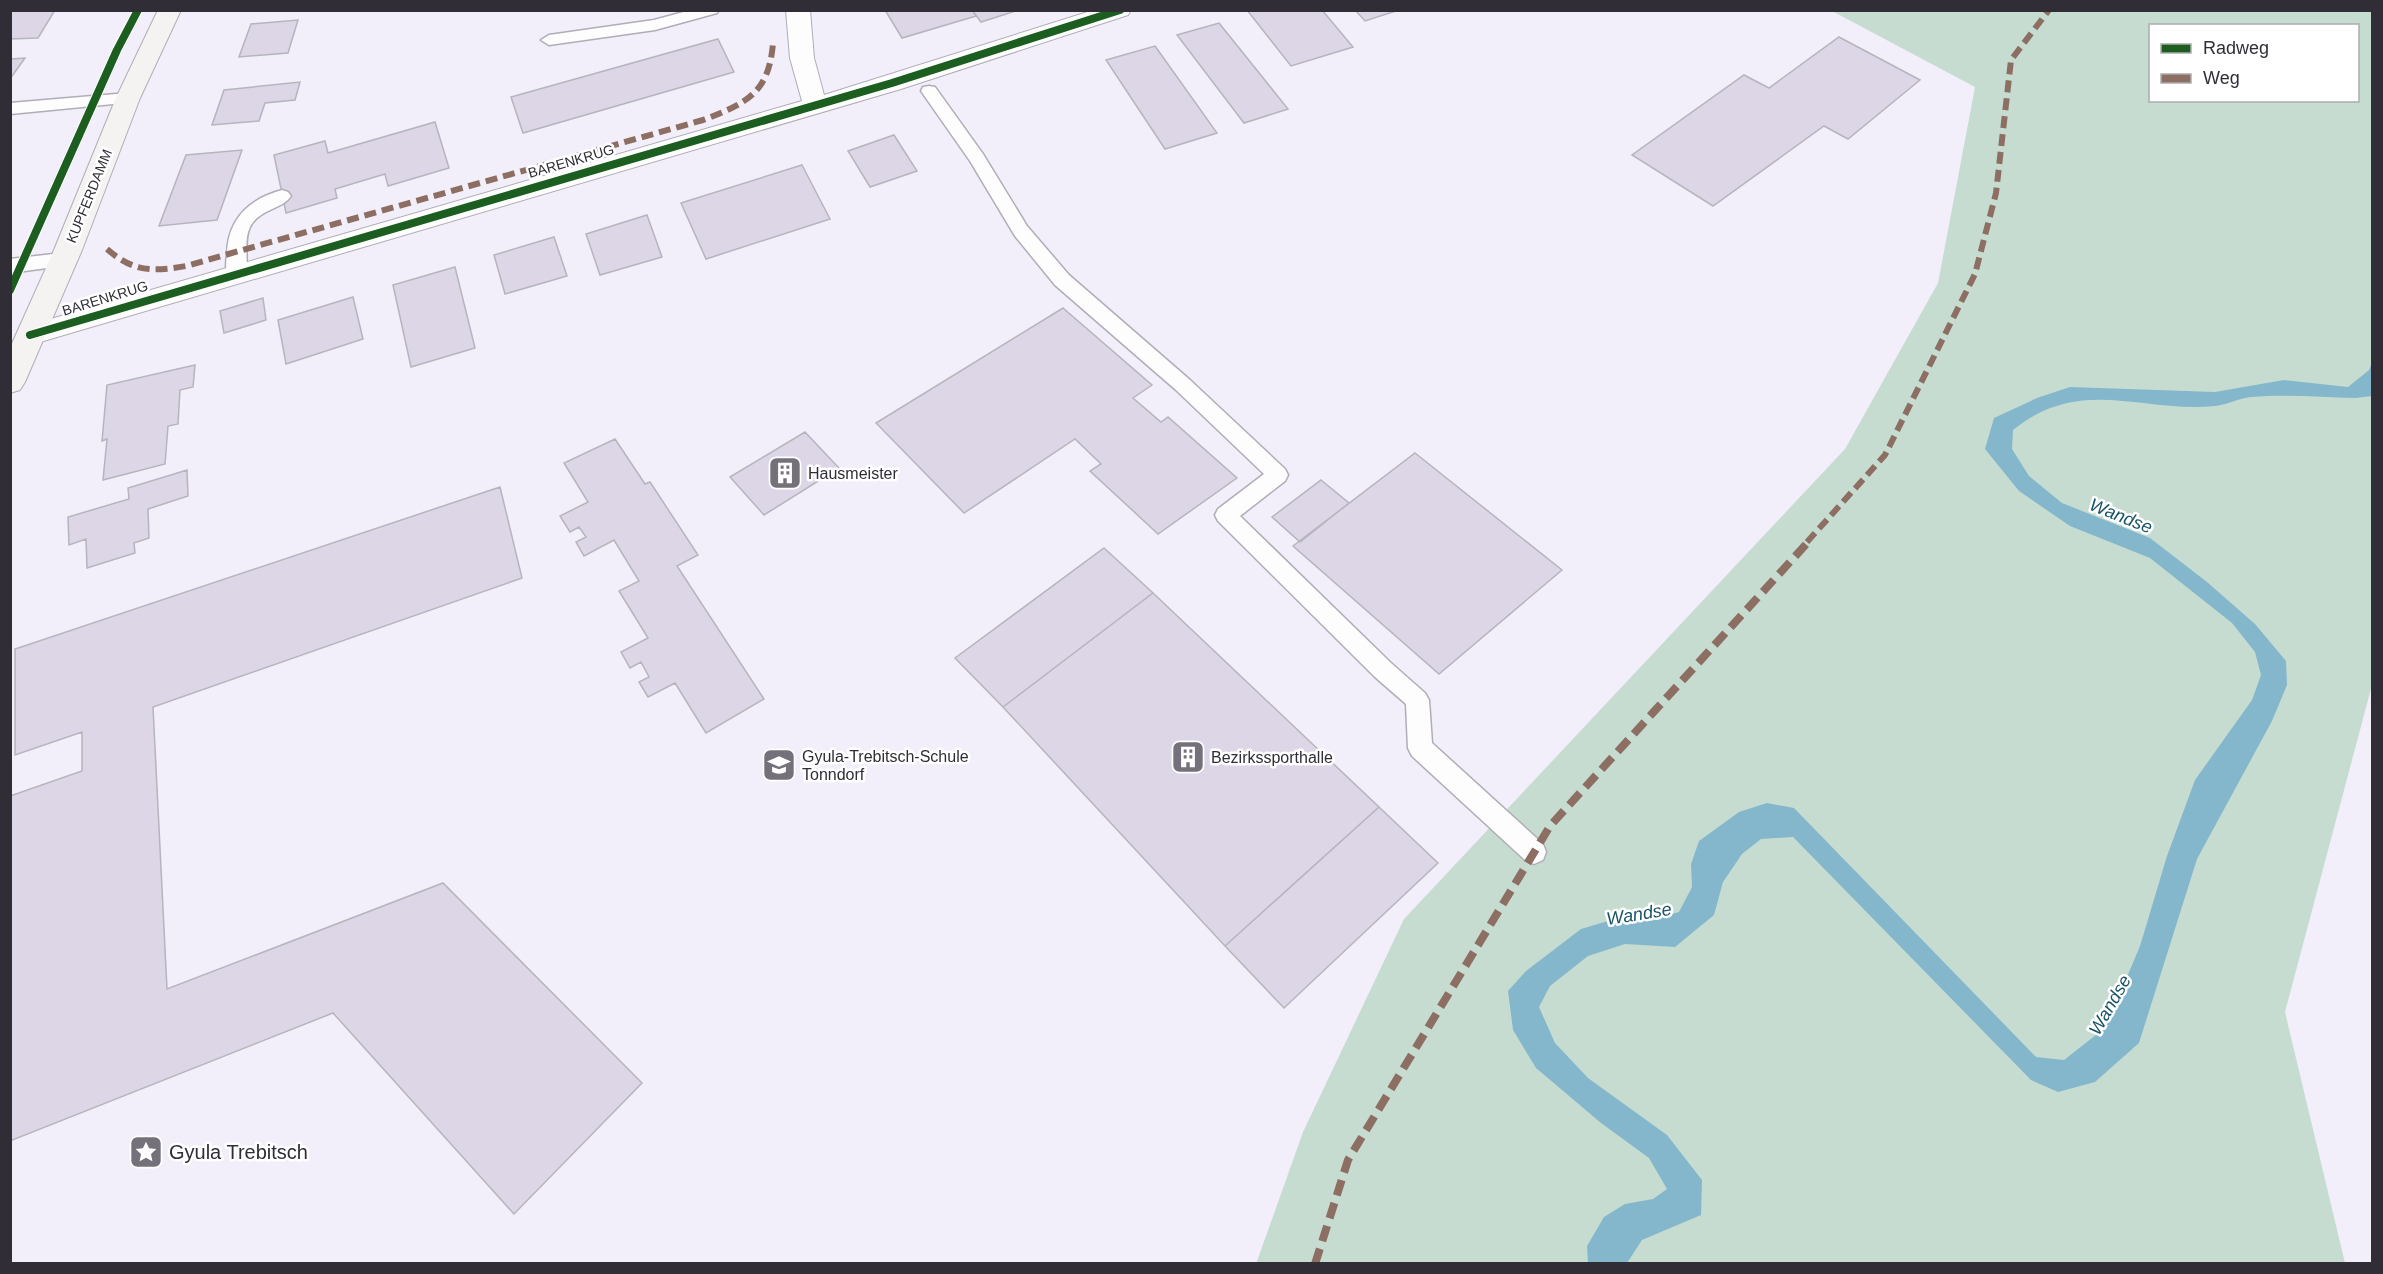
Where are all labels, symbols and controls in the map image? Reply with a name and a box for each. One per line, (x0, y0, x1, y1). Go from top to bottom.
legend (2149, 24, 2359, 102)
text: Radweg (2203, 38, 2269, 58)
text: Weg (2203, 68, 2240, 88)
street label: BARENKRUG (526, 141, 616, 181)
street label: KUPFERDAMM (63, 147, 115, 245)
street label: BARENKRUG (60, 277, 150, 319)
building icon: Hausmeister (767, 455, 803, 491)
place label: Hausmeister (808, 465, 898, 482)
water label: Wandse (2087, 494, 2155, 538)
building icon: Bezirkssporthalle (1170, 739, 1206, 775)
school or university icon: Gyula-Trebitsch-Schule Tonndorf (761, 747, 797, 783)
place label: Gyula-Trebitsch-Schule Tonndorf (802, 748, 969, 783)
place label: Bezirkssporthalle (1211, 749, 1333, 766)
water label: Wandse (1605, 899, 1673, 929)
water label: Wandse (2085, 972, 2135, 1038)
place icon: Gyula Trebitsch (128, 1134, 164, 1170)
place label: Gyula Trebitsch (169, 1141, 308, 1163)

